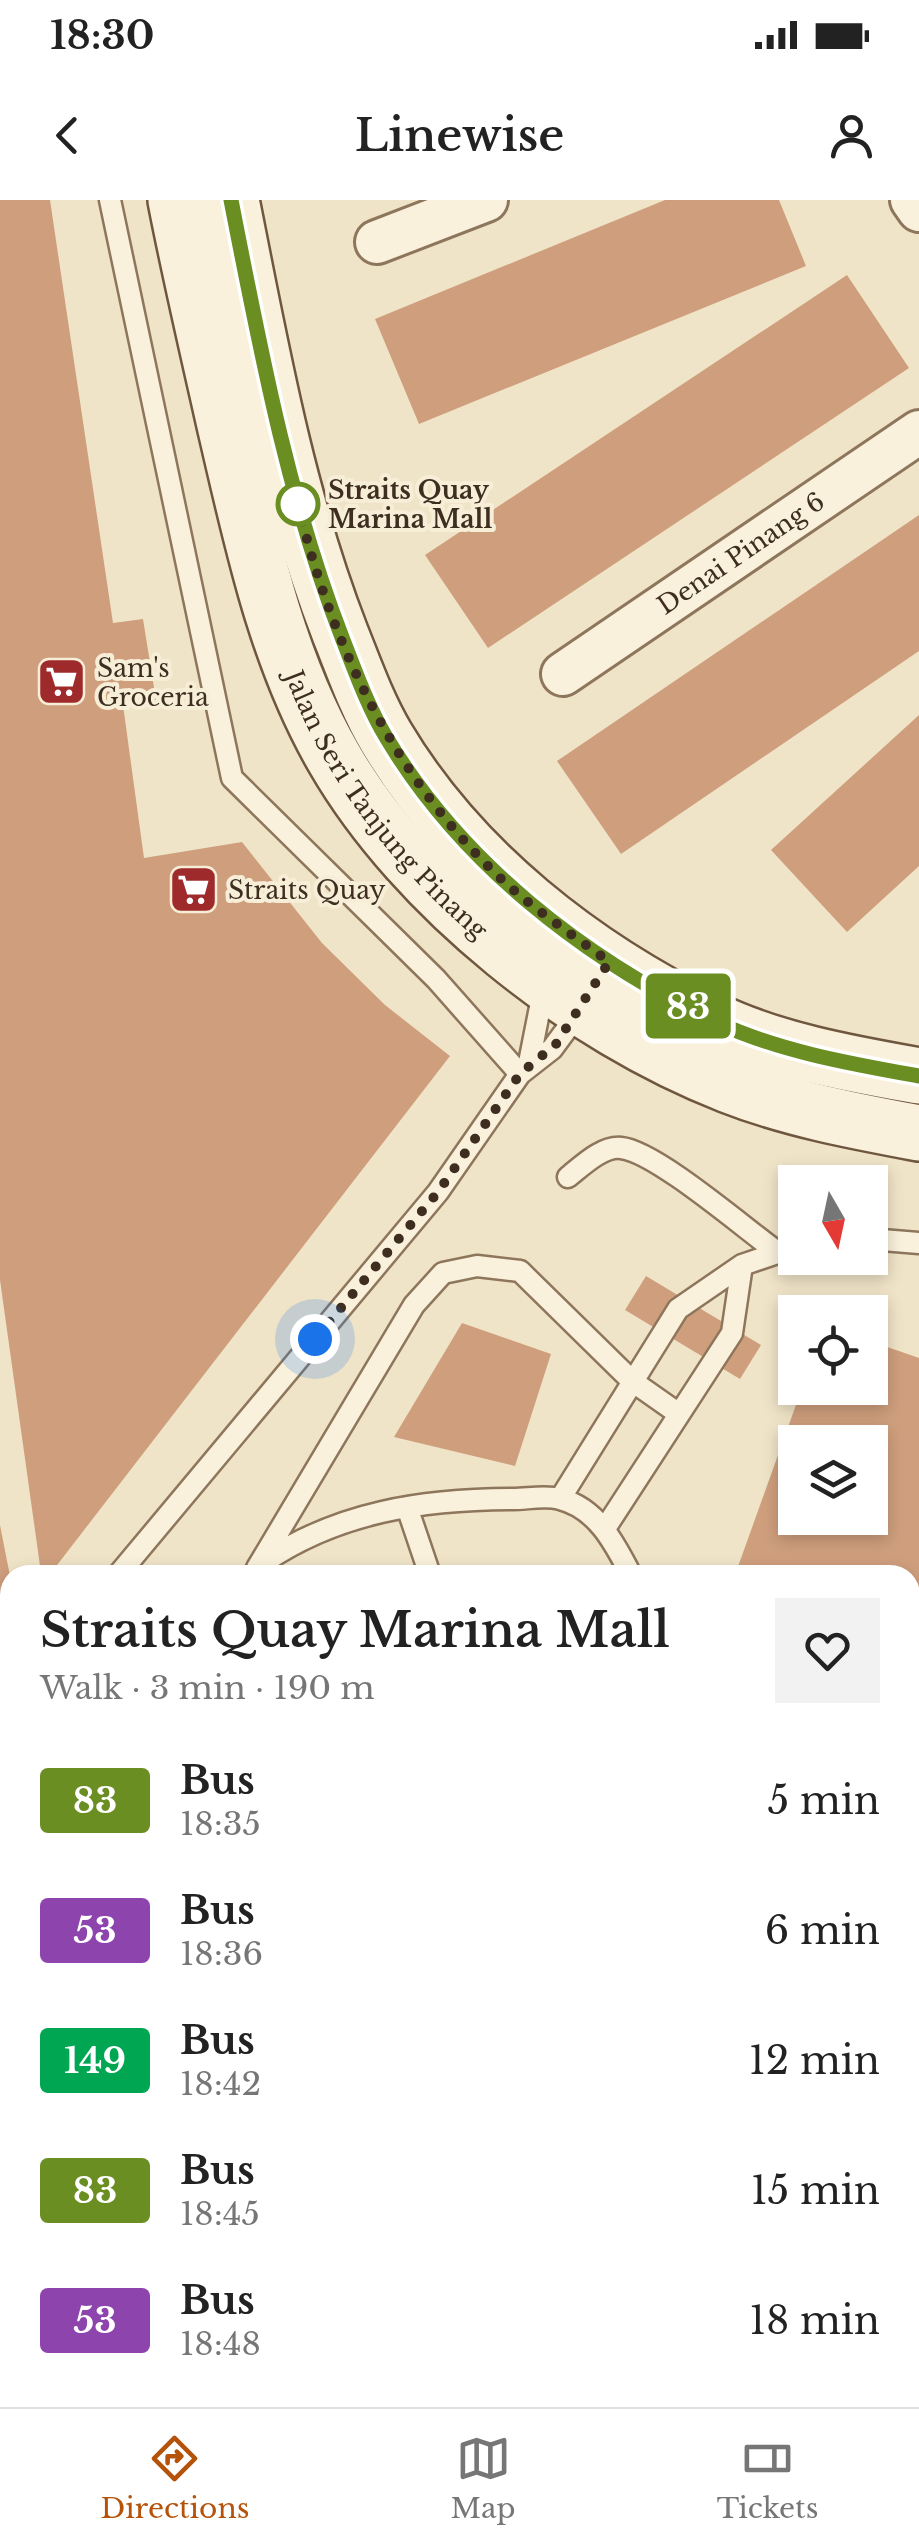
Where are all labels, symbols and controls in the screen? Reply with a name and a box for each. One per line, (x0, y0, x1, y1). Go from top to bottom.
text: 18:30 (50, 12, 154, 59)
text: Linewise (355, 107, 564, 163)
icon: back (40, 108, 95, 163)
icon: person (824, 108, 879, 163)
place label: Straits Quay Marina Mall (328, 475, 492, 535)
marker: Straits Quay Marina Mall (277, 483, 319, 525)
street label: Denai Pinang 6 (652, 486, 831, 621)
place label: Sam's Groceria (97, 653, 209, 713)
supermarket icon: Sam's Groceria (36, 656, 88, 708)
street label: Jalan Seri Tanjung Pinang (277, 663, 494, 946)
supermarket icon: Straits Quay (167, 864, 219, 916)
place label: Straits Quay (228, 875, 386, 906)
line badge: 83 (643, 974, 733, 1038)
text: 83 (666, 985, 710, 1028)
north arrow (778, 1165, 888, 1275)
map controls (778, 1165, 888, 1535)
button: locate (778, 1295, 888, 1405)
your location (290, 1314, 340, 1364)
button: layers (778, 1425, 888, 1535)
button: heart (775, 1598, 880, 1703)
text: Straits Quay Marina Mall (40, 1600, 670, 1660)
text: Walk · 3 min · 190 m (40, 1668, 375, 1708)
text: Bus (180, 1757, 255, 1804)
text: 5 min (768, 1777, 880, 1824)
text: 83 (73, 1779, 117, 1822)
text: 18:35 (180, 1804, 261, 1844)
text: Bus (180, 1887, 255, 1934)
text: 6 min (765, 1907, 880, 1954)
text: 53 (73, 1909, 117, 1952)
text: 18:36 (180, 1934, 263, 1974)
text: Bus (180, 2017, 255, 2064)
text: 12 min (749, 2037, 880, 2084)
text: 149 (64, 2039, 126, 2082)
text: 18:42 (180, 2064, 261, 2104)
text: Bus (180, 2147, 255, 2194)
text: 15 min (751, 2167, 880, 2214)
text: 83 (73, 2169, 117, 2212)
text: 18:45 (180, 2194, 260, 2234)
text: Bus (180, 2277, 255, 2324)
text: 18 min (749, 2297, 880, 2344)
text: 53 (73, 2299, 117, 2342)
text: 18:48 (180, 2324, 261, 2364)
tab: Directions (101, 2431, 249, 2526)
tab: Map (451, 2431, 516, 2526)
tab: Tickets (717, 2431, 818, 2526)

